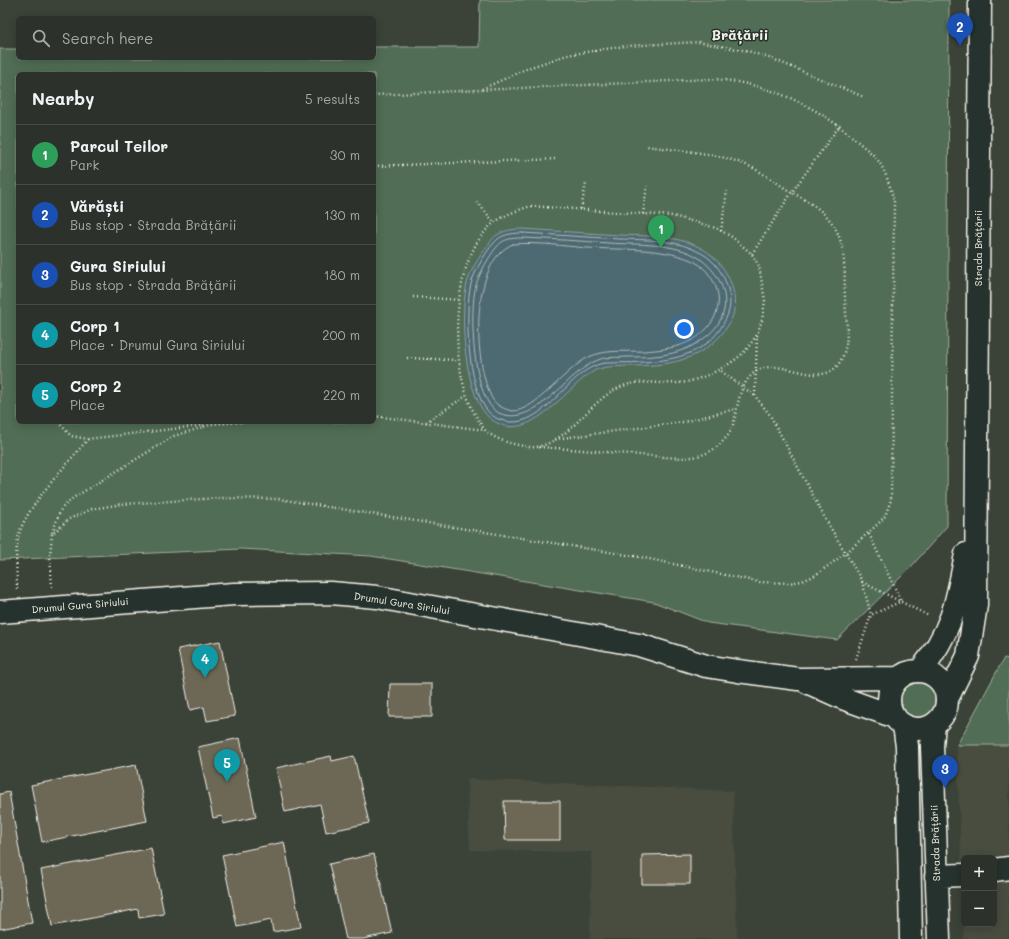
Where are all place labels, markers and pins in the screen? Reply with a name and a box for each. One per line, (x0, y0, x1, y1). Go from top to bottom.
pin: 2 (947, 13, 973, 46)
pin: 1 (648, 215, 674, 248)
pin: 4 (192, 645, 218, 678)
pin: 5 (214, 749, 240, 782)
pin: 3 (932, 755, 958, 788)

